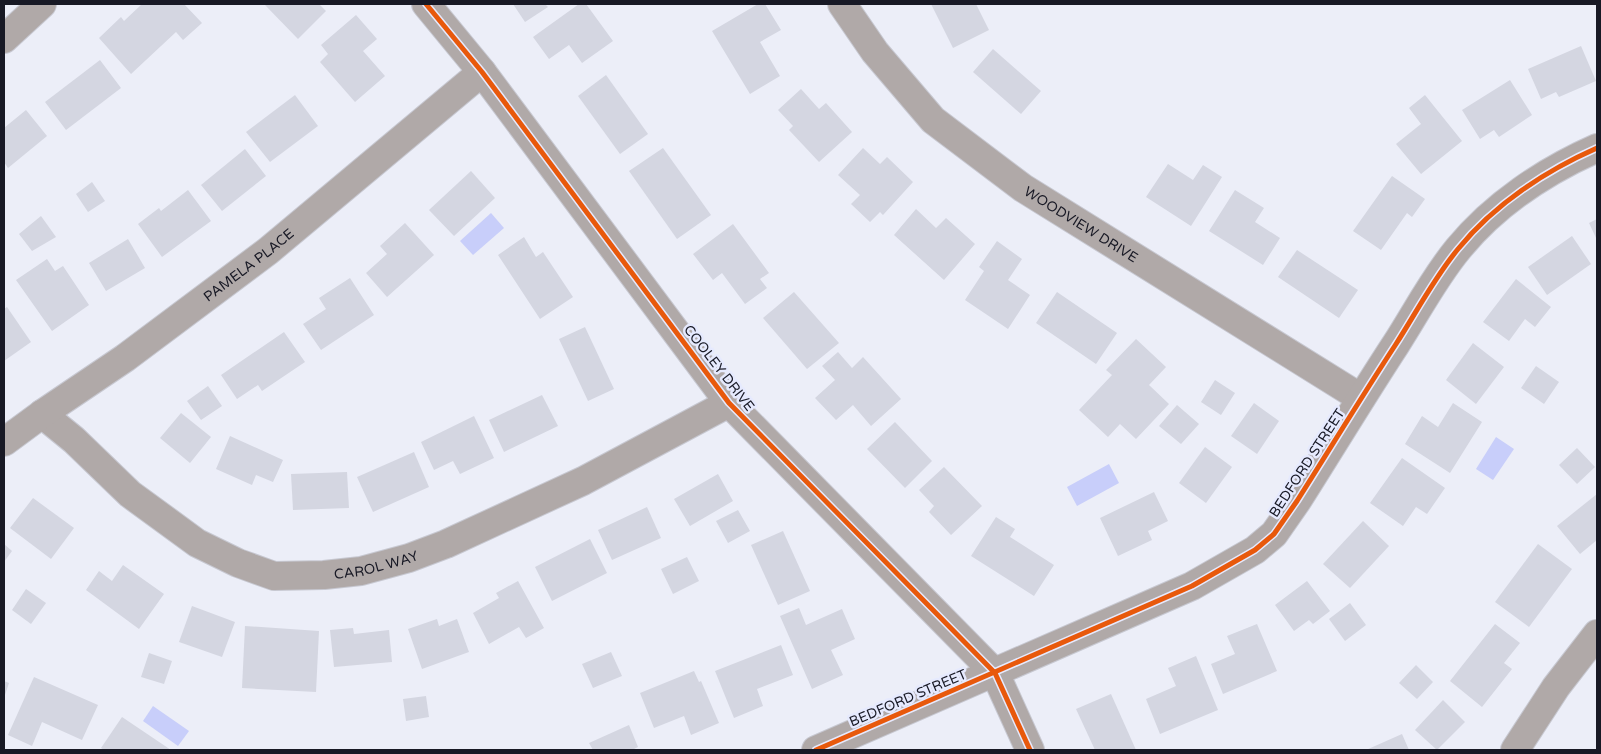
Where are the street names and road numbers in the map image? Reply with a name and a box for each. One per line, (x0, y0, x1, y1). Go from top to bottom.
street label: WOODVIEW DRIVE (1021, 182, 1141, 266)
street label: PAMELA PLACE (200, 225, 297, 305)
street label: COOLEY DRIVE (680, 321, 758, 415)
street label: BEDFORD STREET (1266, 405, 1349, 520)
street label: CAROL WAY (333, 547, 421, 582)
street label: BEDFORD STREET (847, 665, 970, 730)

